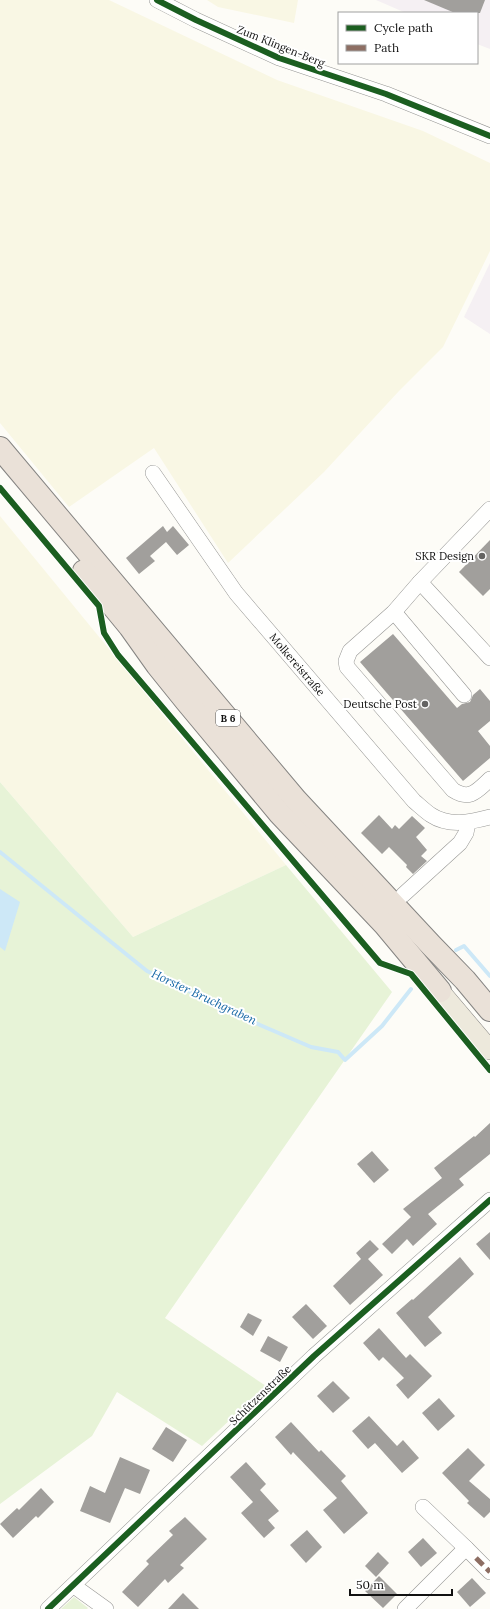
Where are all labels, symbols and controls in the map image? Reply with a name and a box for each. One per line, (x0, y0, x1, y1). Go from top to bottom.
legend (338, 12, 478, 64)
text: Cycle path (374, 20, 433, 35)
street label: Zum Klingen-Berg (235, 22, 328, 70)
text: Path (374, 40, 399, 55)
place label: SKR Design (415, 549, 474, 563)
marker: SKR Design (477, 551, 487, 561)
street label: Molkereistraße (266, 630, 328, 699)
place label: Deutsche Post (343, 697, 418, 711)
marker: Deutsche Post (420, 699, 430, 709)
road number: B 6 (216, 710, 240, 726)
water label: Horster Bruchgraben (149, 966, 260, 1028)
street label: Schützenstraße (226, 1362, 294, 1428)
scale bar (350, 1571, 452, 1597)
text: 50 m (356, 1577, 384, 1592)

